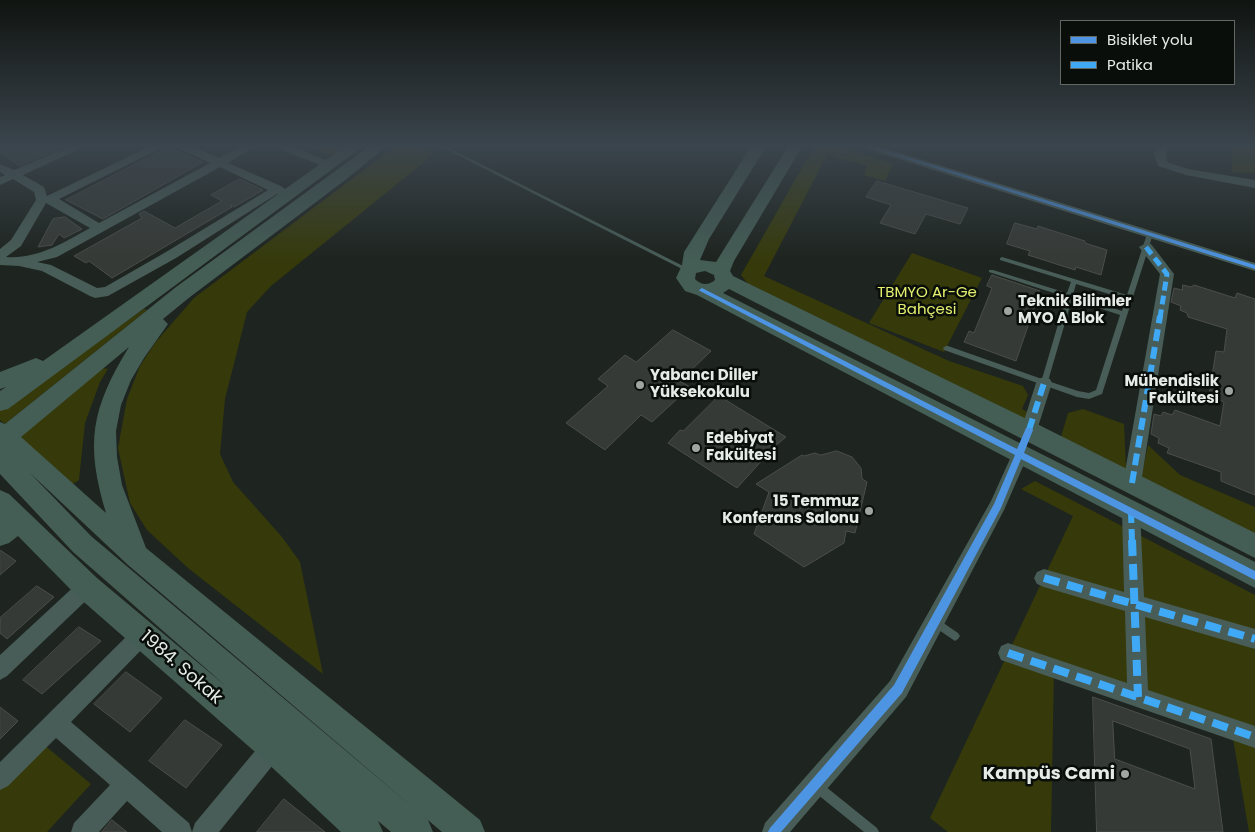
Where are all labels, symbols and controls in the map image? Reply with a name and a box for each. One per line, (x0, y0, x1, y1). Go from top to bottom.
legend (1060, 20, 1235, 85)
text: Bisiklet yolu (1107, 29, 1193, 50)
text: Patika (1107, 54, 1153, 75)
park label: TBMYO Ar-Ge Bahçesi (877, 284, 977, 319)
place label: Teknik Bilimler MYO A Blok (1018, 293, 1131, 328)
marker: Teknik Bilimler MYO A Blok (1002, 305, 1014, 317)
place label: Yabancı Diller Yüksekokulu (650, 367, 758, 402)
place label: Mühendislik Fakültesi (1125, 373, 1219, 408)
marker: Yabancı Diller Yüksekokulu (634, 379, 646, 391)
marker: Mühendislik Fakültesi (1223, 385, 1235, 397)
place label: Edebiyat Fakültesi (706, 430, 776, 465)
marker: Edebiyat Fakültesi (690, 442, 702, 454)
place label: 15 Temmuz Konferans Salonu (722, 493, 859, 528)
marker: 15 Temmuz Konferans Salonu (863, 505, 875, 517)
street label: 1984. Sokak (136, 627, 226, 709)
place label: Kampüs Cami (983, 763, 1115, 785)
marker: Kampüs Cami (1119, 768, 1131, 780)

